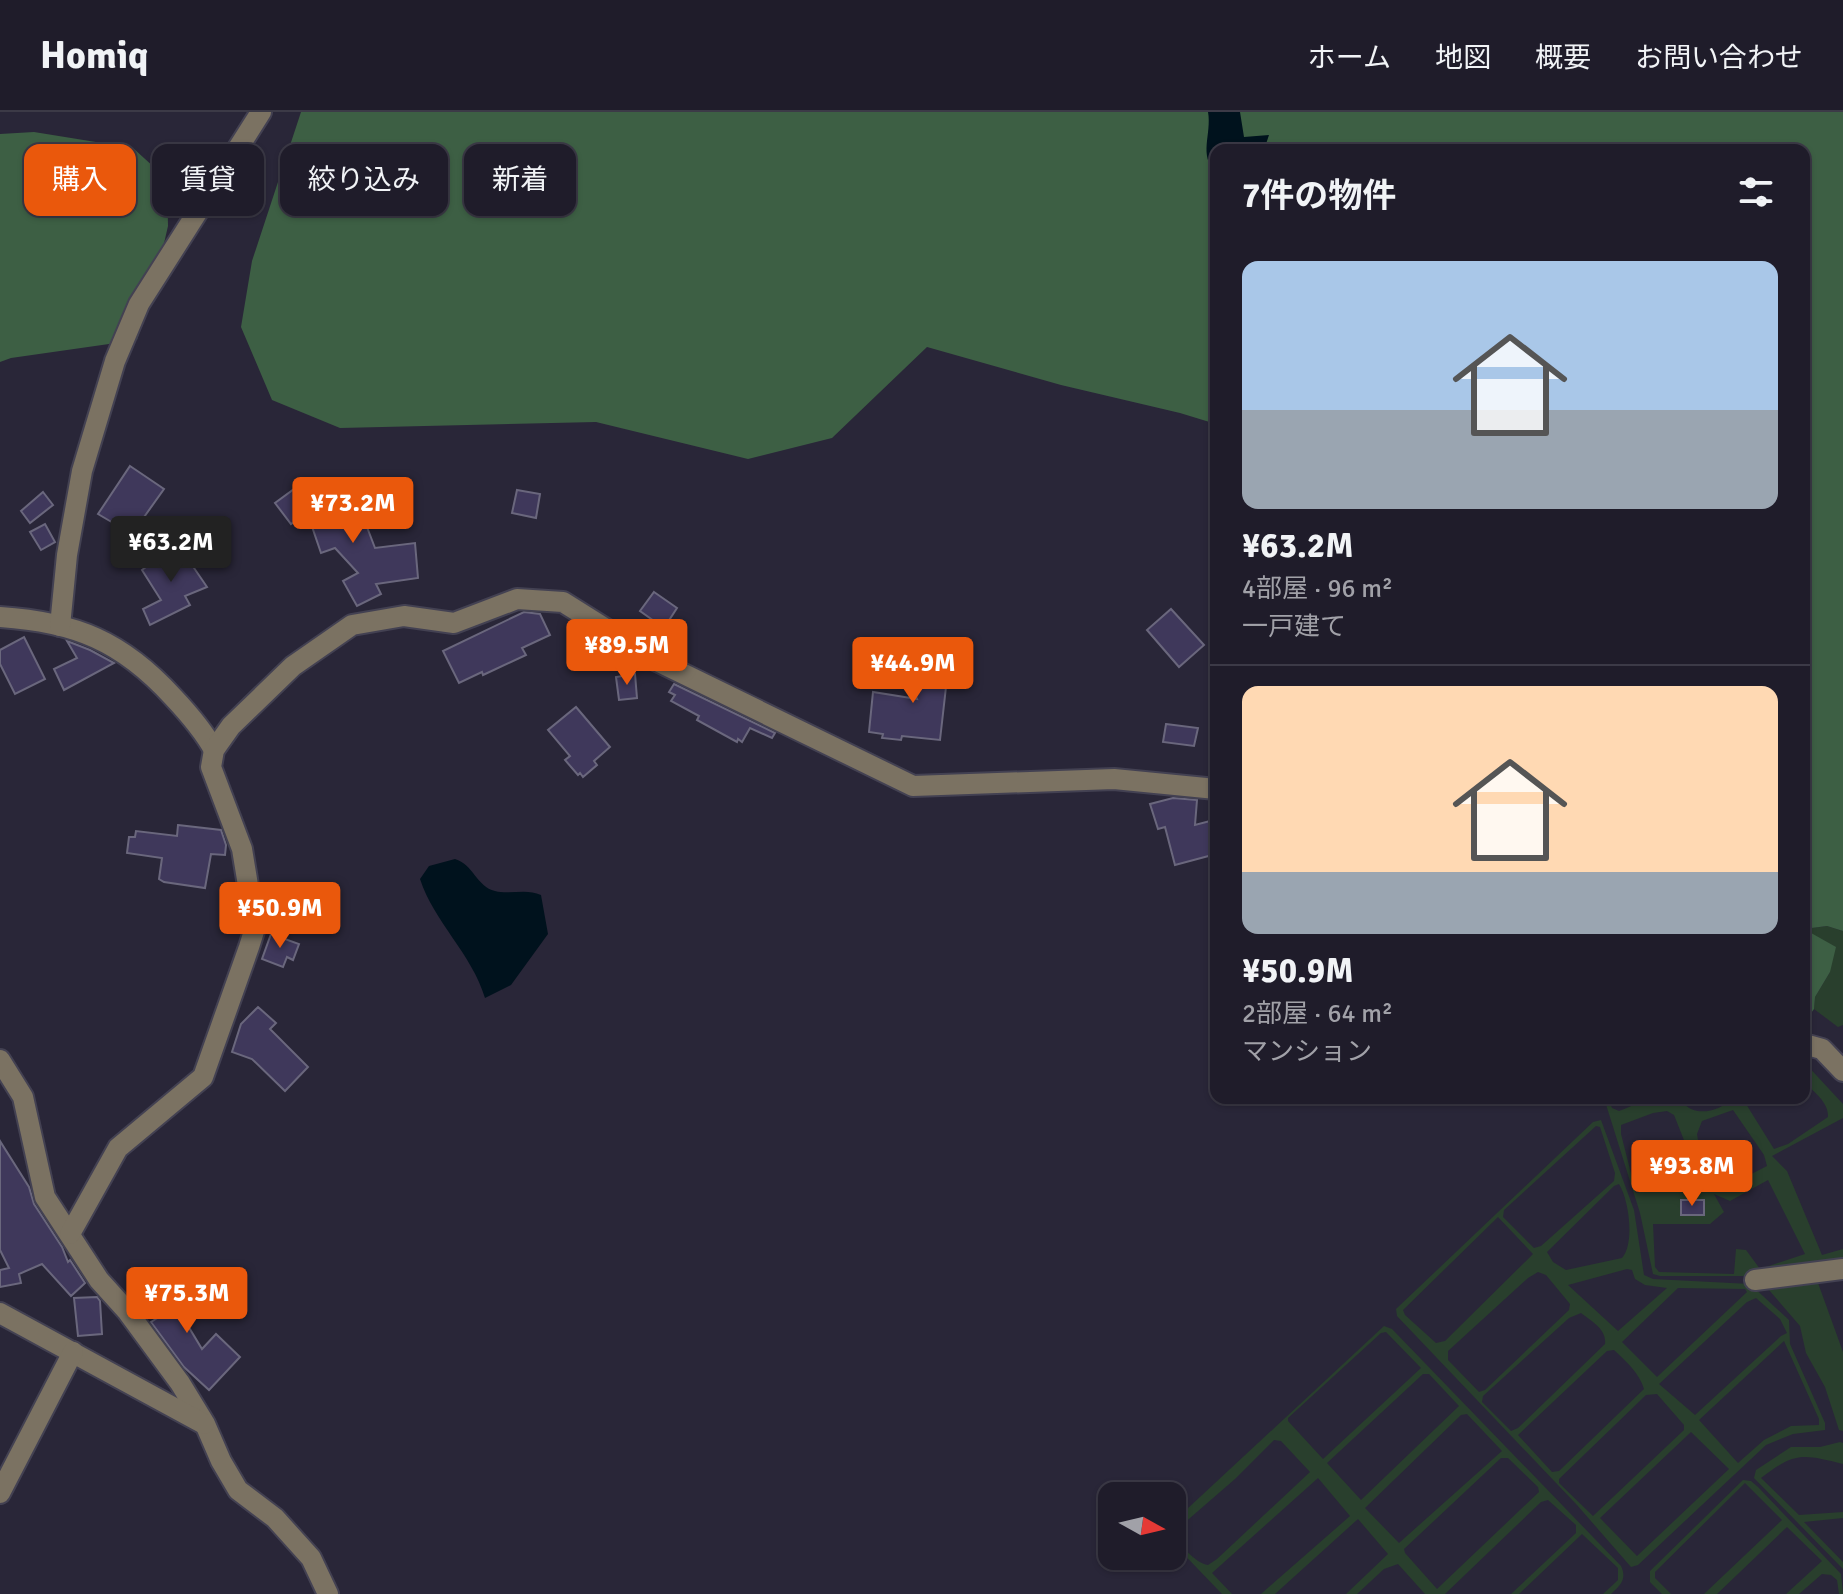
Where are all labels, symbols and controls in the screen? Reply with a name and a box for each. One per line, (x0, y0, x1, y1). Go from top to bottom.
text: Homiq (40, 32, 148, 79)
text: ホーム (1308, 41, 1391, 75)
text: 地図 (1435, 41, 1491, 75)
text: 概要 (1535, 41, 1591, 75)
text: お問い合わせ (1635, 41, 1803, 75)
chip: 購入 (24, 144, 136, 216)
chip: 賃貸 (152, 144, 264, 216)
chip: 絞り込み (280, 144, 448, 216)
chip: 新着 (464, 144, 576, 216)
icon: filters (1734, 170, 1778, 214)
text: 7件の物件 (1242, 175, 1396, 217)
icon: home (1438, 313, 1582, 457)
pin: ¥73.2M (288, 477, 418, 545)
text: ¥73.2M (310, 487, 396, 519)
pin: ¥63.2M (106, 516, 236, 584)
text: ¥63.2M (1242, 525, 1354, 567)
text: ¥63.2M (128, 526, 214, 558)
text: 4部屋 · 96 m² (1242, 573, 1393, 605)
text: 一戸建て (1242, 611, 1346, 643)
pin: ¥89.5M (562, 619, 692, 687)
text: ¥89.5M (584, 629, 670, 661)
pin: ¥44.9M (848, 637, 978, 705)
text: ¥44.9M (870, 647, 956, 679)
icon: home (1438, 738, 1582, 882)
pin: ¥50.9M (215, 882, 345, 950)
text: ¥50.9M (237, 892, 323, 924)
text: ¥50.9M (1242, 950, 1354, 992)
text: 2部屋 · 64 m² (1242, 998, 1393, 1030)
text: マンション (1242, 1036, 1372, 1068)
pin: ¥93.8M (1627, 1140, 1757, 1208)
text: ¥93.8M (1649, 1150, 1735, 1182)
pin: ¥75.3M (122, 1267, 252, 1335)
text: ¥75.3M (144, 1277, 230, 1309)
north arrow (1098, 1482, 1186, 1570)
map controls (1098, 1482, 1186, 1570)

